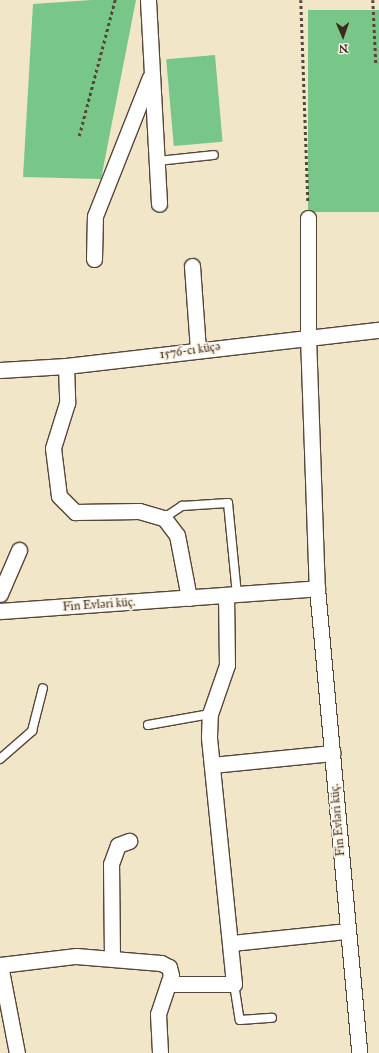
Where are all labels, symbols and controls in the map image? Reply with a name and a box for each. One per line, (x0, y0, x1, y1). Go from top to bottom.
north arrow (323, 16, 363, 56)
text: N (339, 42, 348, 55)
street label: 1576-cı küçə (159, 340, 221, 362)
street label: Fin Evləri küç. (62, 595, 136, 615)
street label: Fin Evləri küç. (328, 783, 348, 857)

